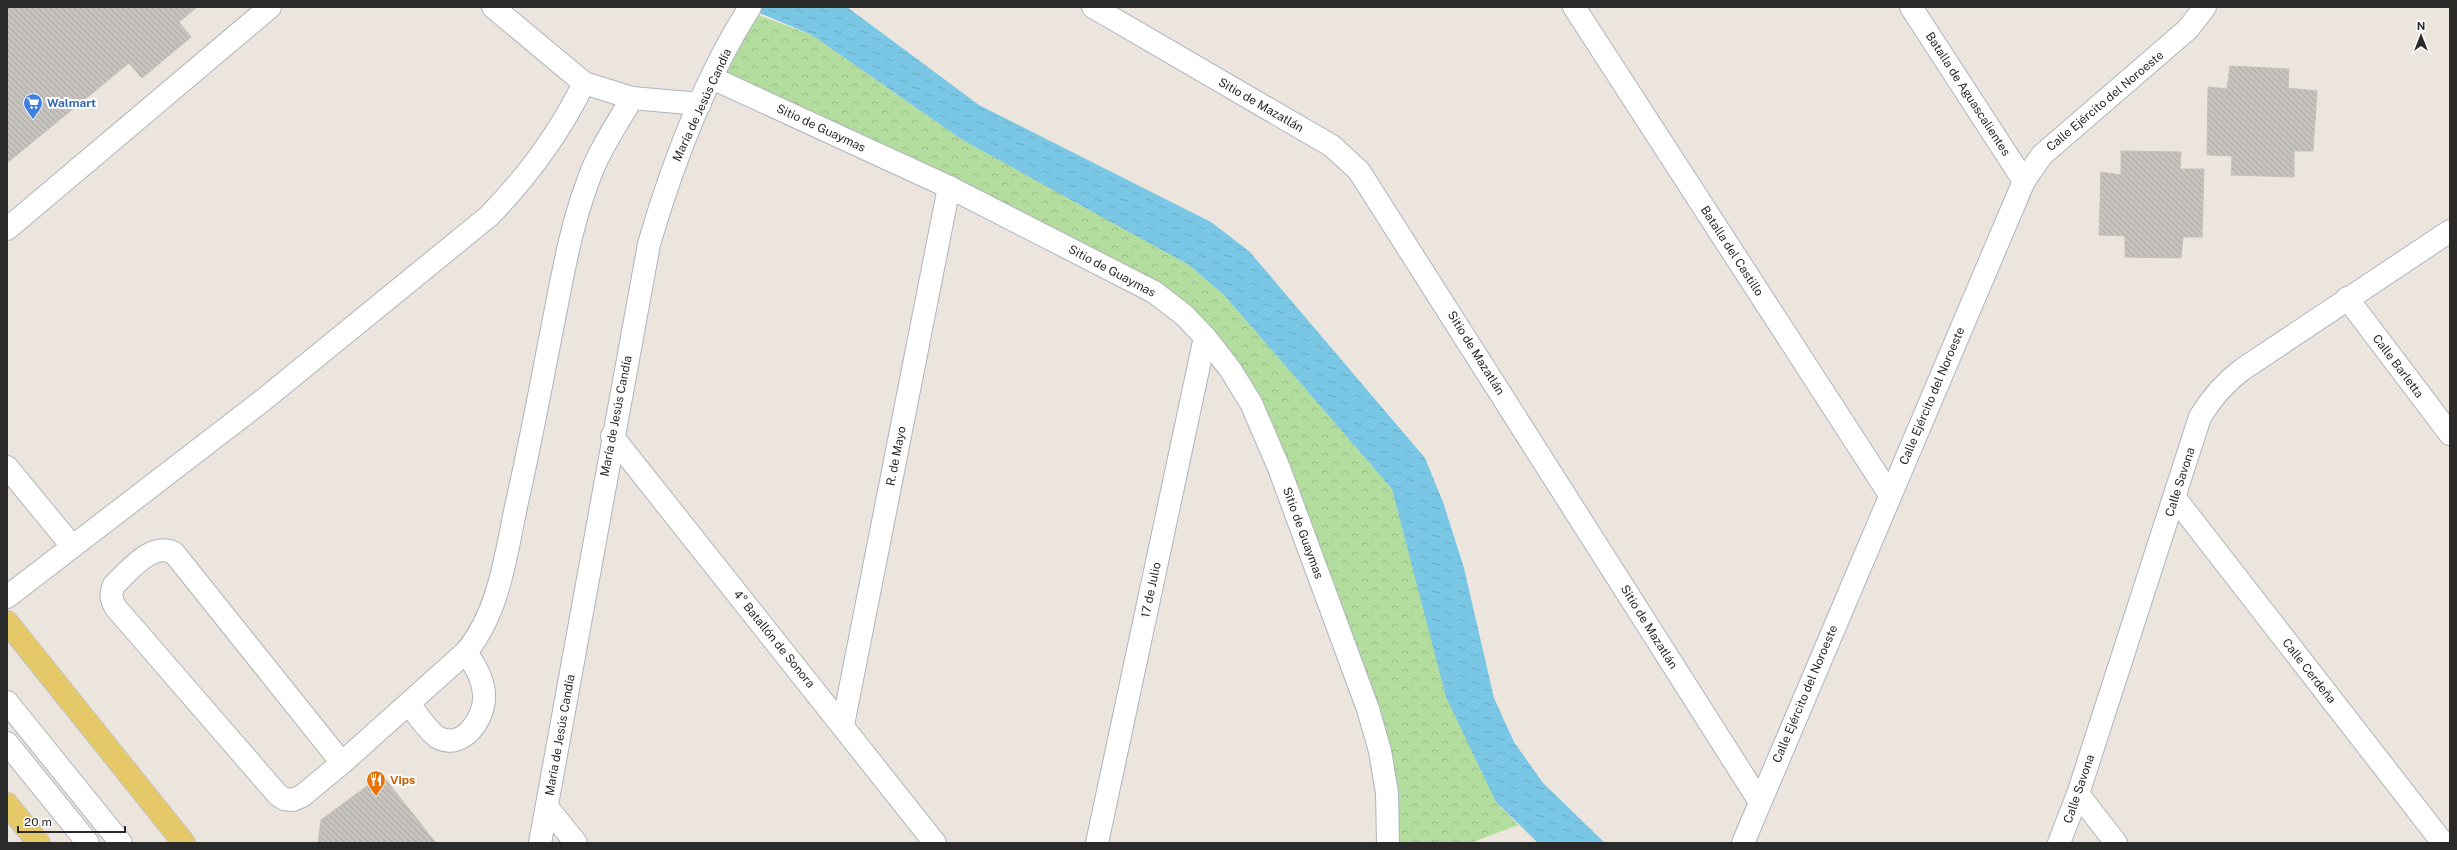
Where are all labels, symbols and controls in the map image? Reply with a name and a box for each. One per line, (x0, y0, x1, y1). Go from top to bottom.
north arrow (2401, 16, 2441, 56)
text: N (2417, 20, 2425, 32)
street label: Batalla de Aguascalientes (1923, 30, 2013, 158)
street label: María de Jesús Candía (670, 46, 734, 164)
street label: Calle Ejército del Noroeste (2044, 48, 2166, 154)
street label: Sitio de Mazatlán (1216, 75, 1306, 135)
supermarket icon: Walmart (22, 92, 44, 120)
place label: Walmart (47, 96, 96, 110)
street label: Sitio de Guaymas (774, 101, 868, 155)
street label: Batalla del Castillo (1698, 203, 1766, 299)
street label: Sitio de Guaymas (1066, 242, 1158, 300)
street label: Sitio de Mazatlán (1445, 309, 1507, 398)
street label: Calle Ejército del Noroeste (1897, 325, 1967, 467)
street label: Calle Barletta (2370, 332, 2426, 400)
street label: María de Jesús Candía (597, 354, 635, 478)
street label: R. de Mayo (883, 425, 909, 487)
street label: Calle Savona (2162, 446, 2198, 518)
street label: Sitio de Guaymas (1280, 485, 1326, 581)
street label: 17 de Julio (1138, 561, 1164, 619)
street label: Sitio de Mazatlán (1618, 583, 1680, 672)
street label: 4° Batallón de Sonora (730, 587, 818, 691)
street label: Calle Ejército del Noroeste (1770, 623, 1840, 765)
street label: Calle Cerdeña (2279, 636, 2339, 706)
street label: María de Jesús Candía (542, 673, 578, 797)
street label: Calle Savona (2061, 753, 2097, 825)
restaurant icon: Vips (365, 769, 387, 797)
place label: Vips (390, 773, 415, 787)
scale bar (18, 808, 125, 834)
text: 20 m (24, 815, 52, 829)

